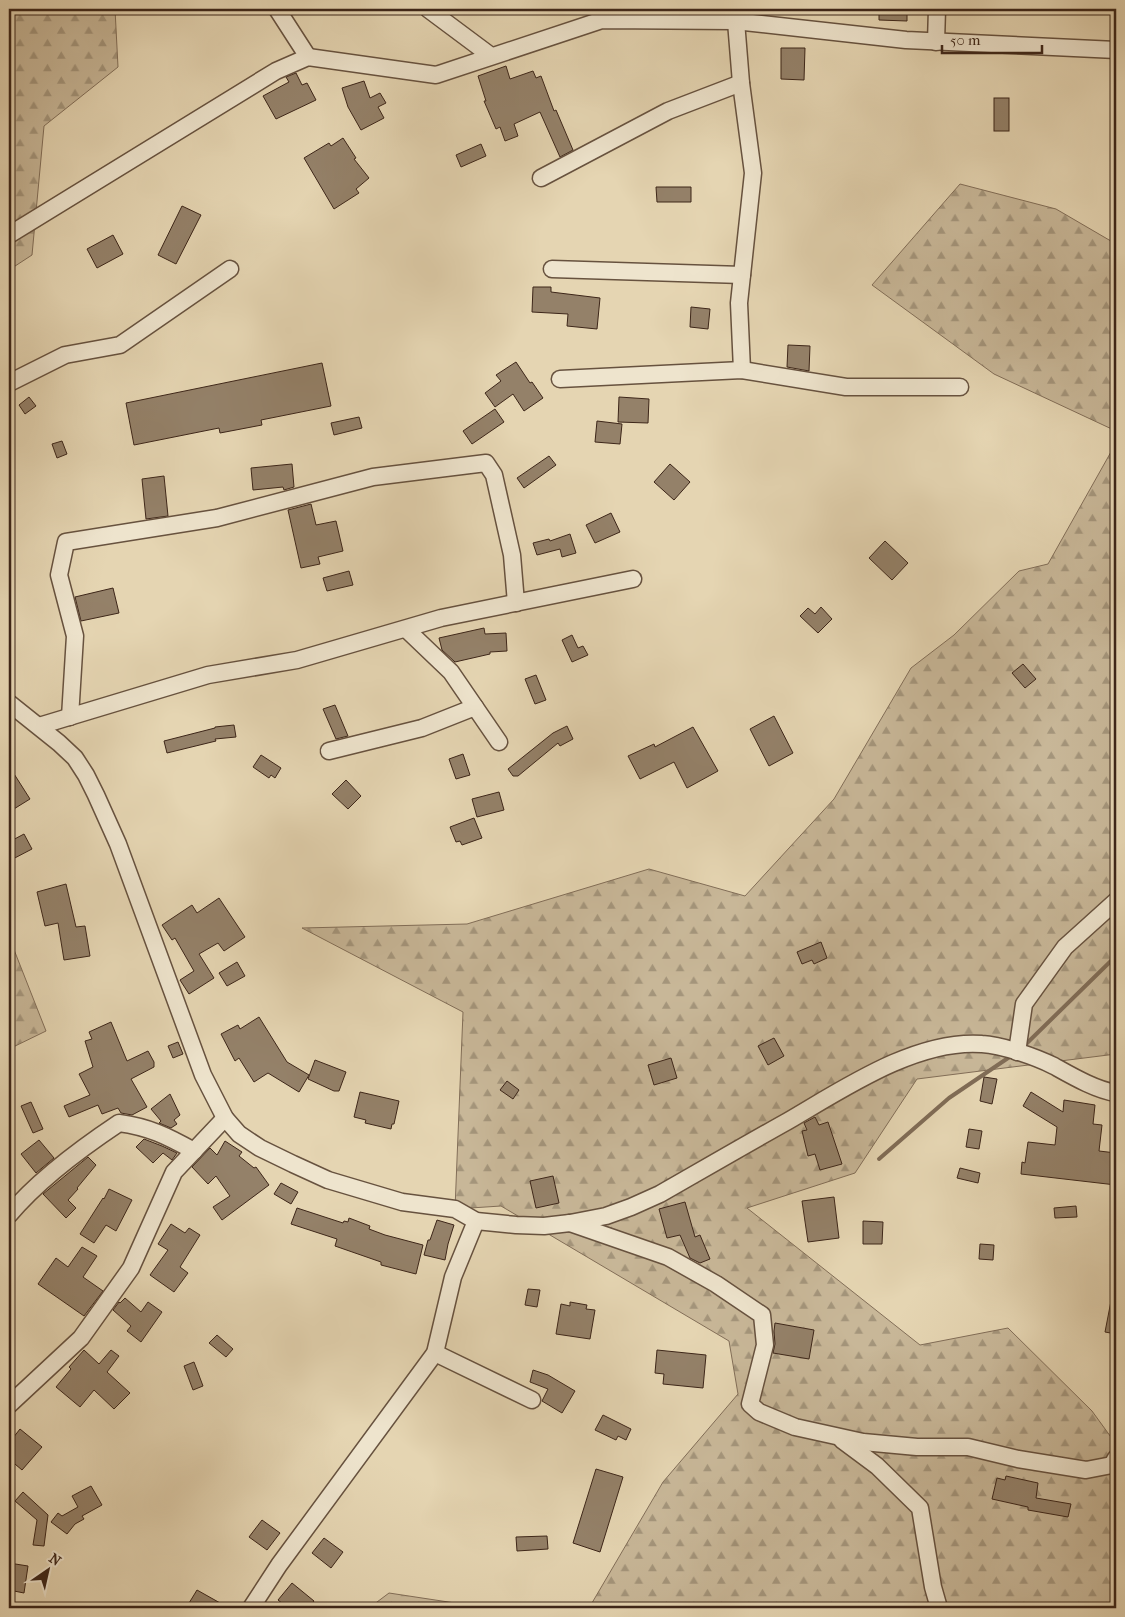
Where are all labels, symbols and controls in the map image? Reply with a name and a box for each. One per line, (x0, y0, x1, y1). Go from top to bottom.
scale bar (942, 22, 1042, 54)
text: 50 m (950, 31, 981, 49)
north arrow (22, 1544, 72, 1594)
text: N (46, 1550, 64, 1570)

